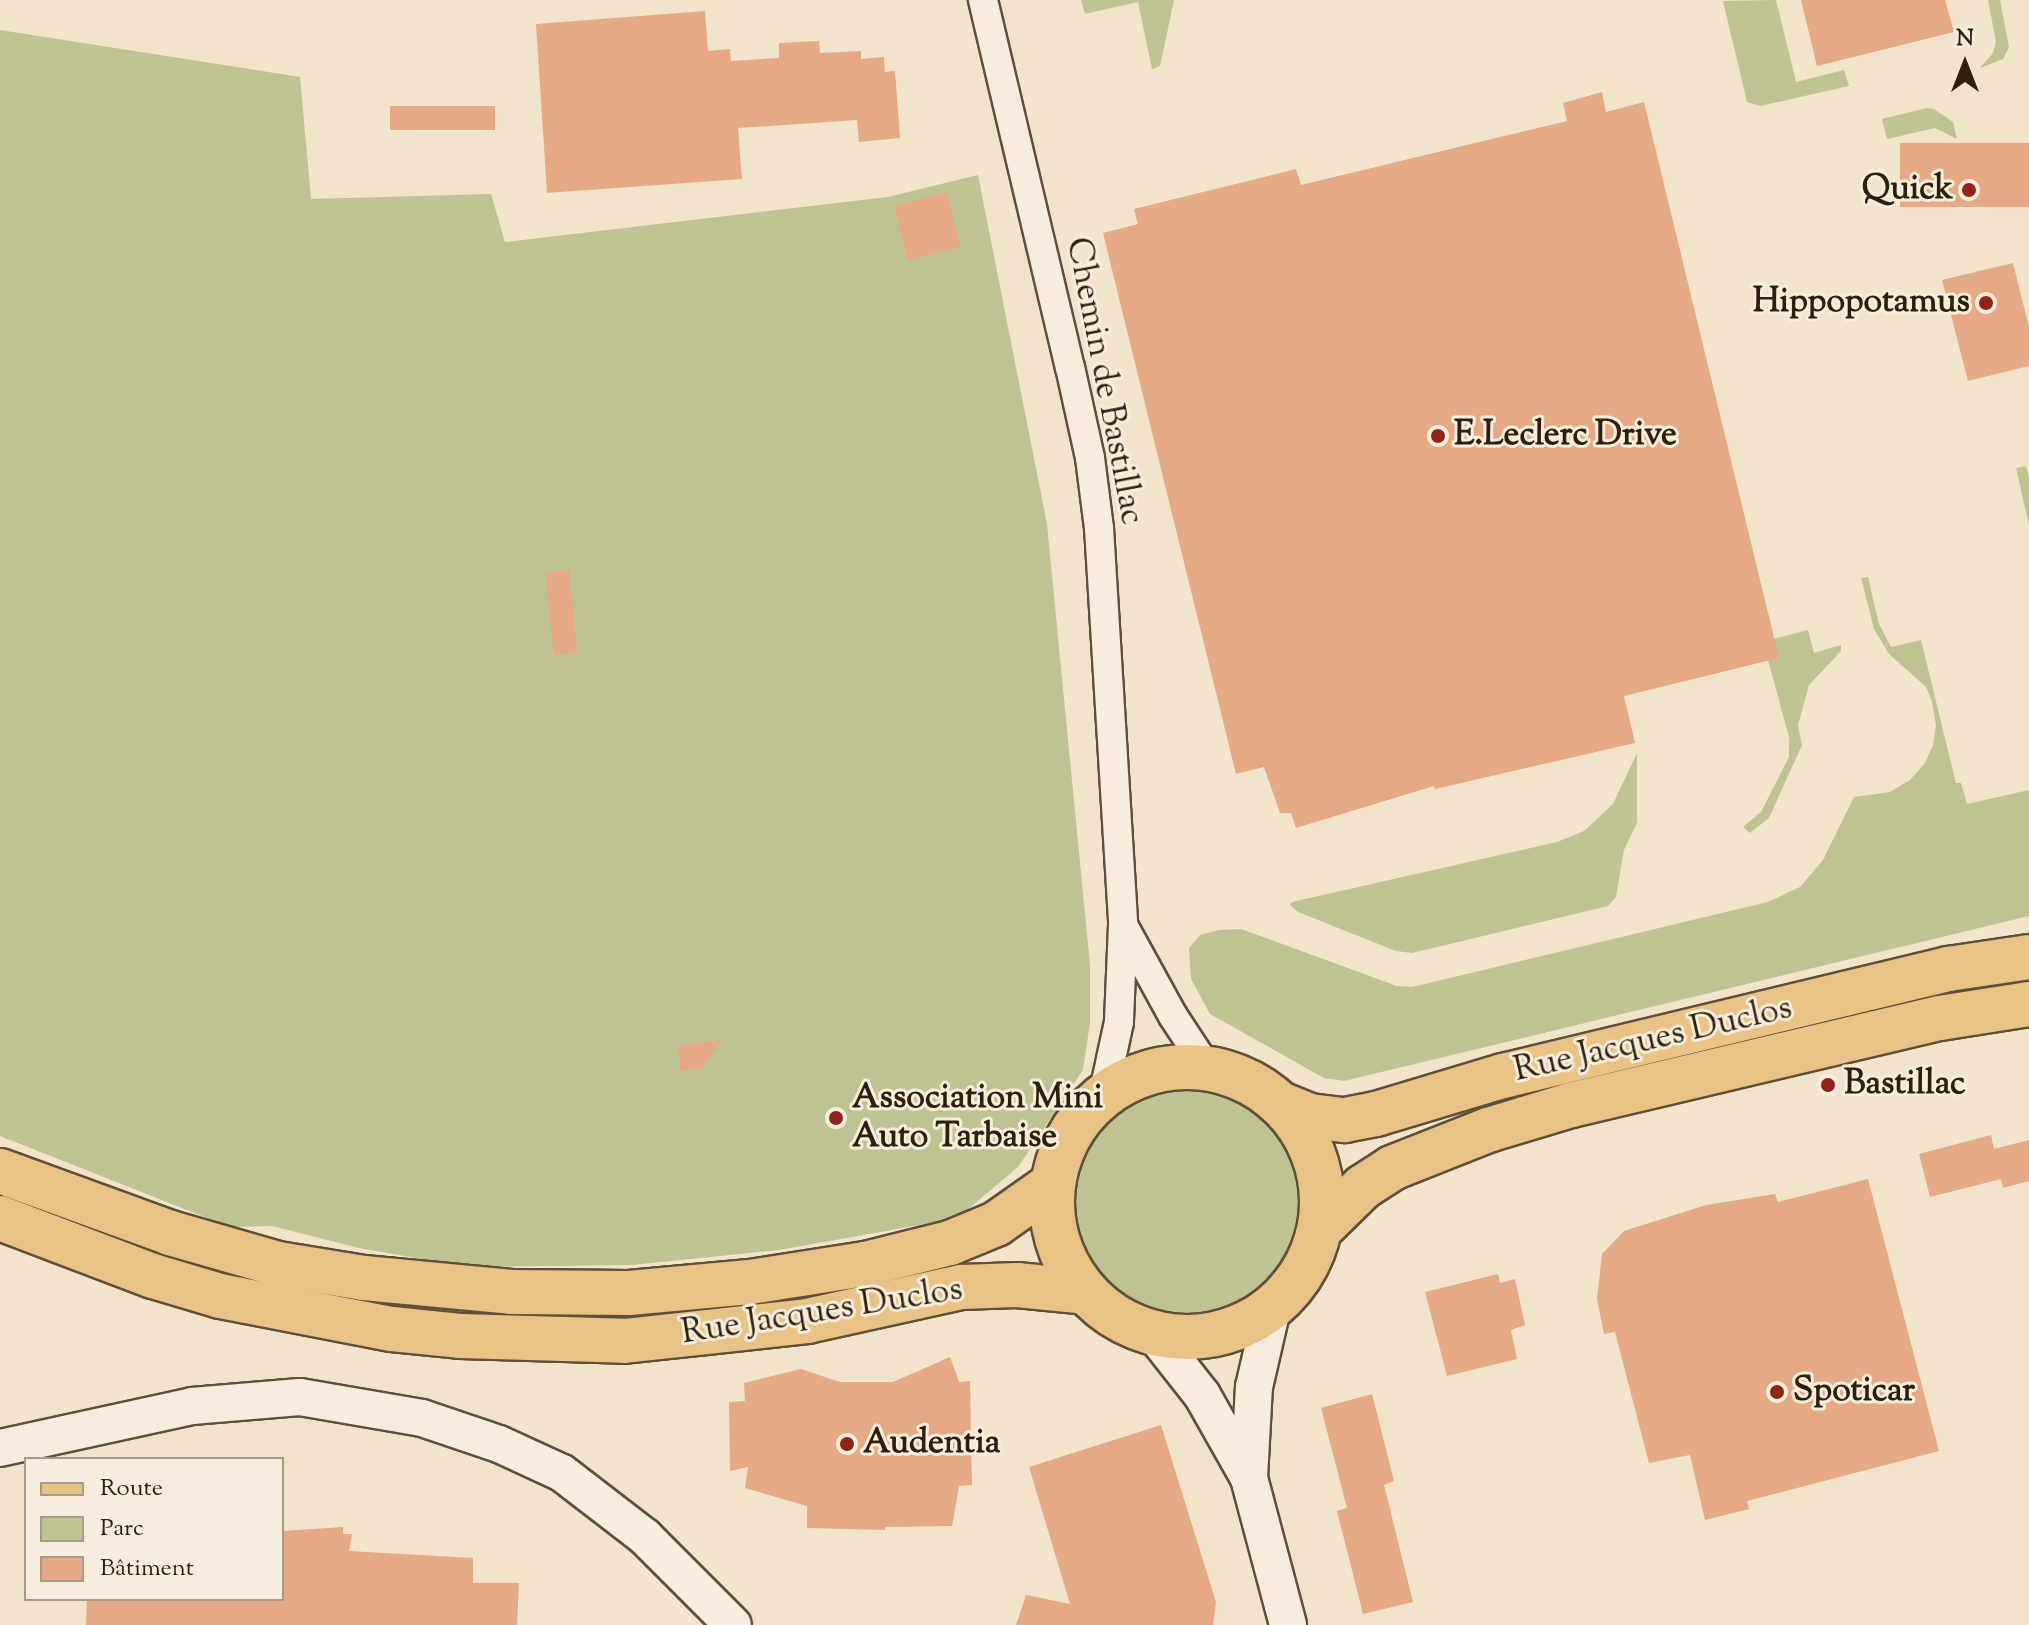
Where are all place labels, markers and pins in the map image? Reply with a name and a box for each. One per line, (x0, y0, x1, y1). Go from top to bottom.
place label: Quick (1862, 170, 1953, 210)
marker: Quick (1960, 181, 1978, 199)
place label: Hippopotamus (1753, 283, 1970, 323)
marker: Hippopotamus (1977, 294, 1995, 312)
place label: E.Leclerc Drive (1454, 416, 1677, 456)
marker: E.Leclerc Drive (1429, 427, 1447, 445)
place label: Bastillac (1844, 1065, 1965, 1105)
marker: Bastillac (1819, 1076, 1837, 1094)
place label: Association Mini Auto Tarbaise (852, 1078, 1103, 1158)
marker: Association Mini Auto Tarbaise (827, 1109, 845, 1127)
place label: Spoticar (1793, 1372, 1915, 1412)
marker: Spoticar (1768, 1383, 1786, 1401)
place label: Audentia (863, 1424, 1000, 1464)
marker: Audentia (838, 1435, 856, 1453)

